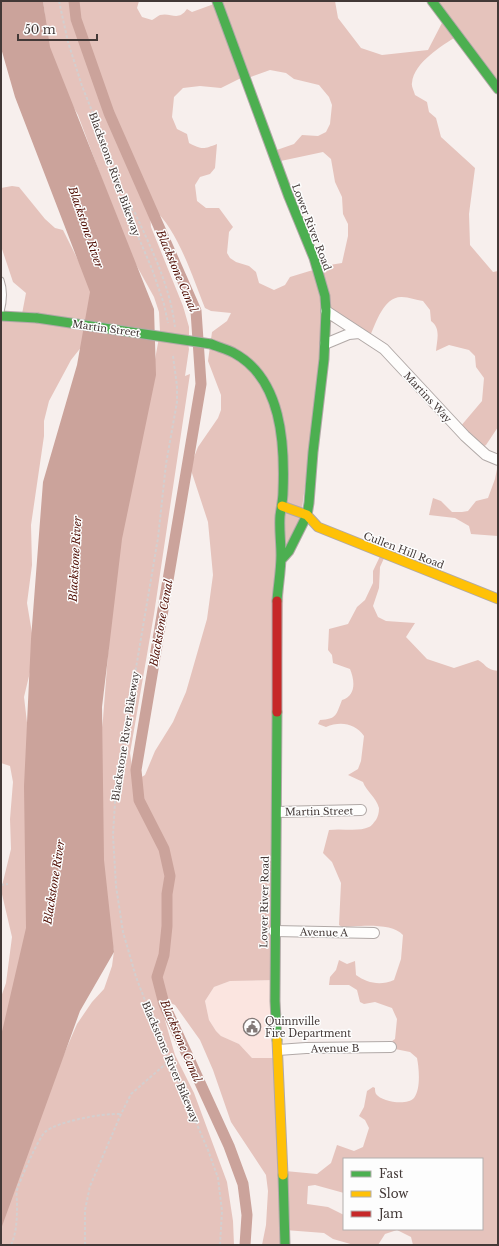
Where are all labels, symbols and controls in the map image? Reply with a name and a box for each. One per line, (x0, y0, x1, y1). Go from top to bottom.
scale bar (18, 16, 97, 42)
text: 50 m (24, 22, 56, 37)
street label: Blackstone River Bikeway (87, 110, 143, 238)
street label: Lower River Road (289, 182, 334, 273)
water label: Blackstone River (66, 184, 106, 270)
water label: Blackstone Canal (153, 227, 201, 315)
street label: Martin Street (71, 317, 141, 340)
street label: Martins Way (401, 369, 455, 426)
water label: Blackstone River (66, 515, 84, 603)
street label: Cullen Hill Road (362, 529, 446, 572)
water label: Blackstone Canal (146, 578, 176, 669)
street label: Blackstone River Bikeway (109, 670, 142, 802)
street label: Martin Street (285, 804, 353, 819)
water label: Blackstone River (40, 838, 68, 926)
street label: Lower River Road (257, 856, 272, 948)
street label: Avenue A (299, 926, 349, 939)
water label: Blackstone Canal (157, 997, 205, 1085)
street label: Blackstone River Bikeway (139, 999, 202, 1126)
place label: Quinnville Fire Department (265, 1015, 351, 1040)
public building icon: Quinnville Fire Department (242, 1017, 262, 1037)
street label: Avenue B (310, 1042, 360, 1055)
legend (343, 1158, 483, 1230)
text: Fast (379, 1166, 404, 1181)
text: Slow (379, 1186, 409, 1201)
text: Jam (377, 1206, 403, 1221)

